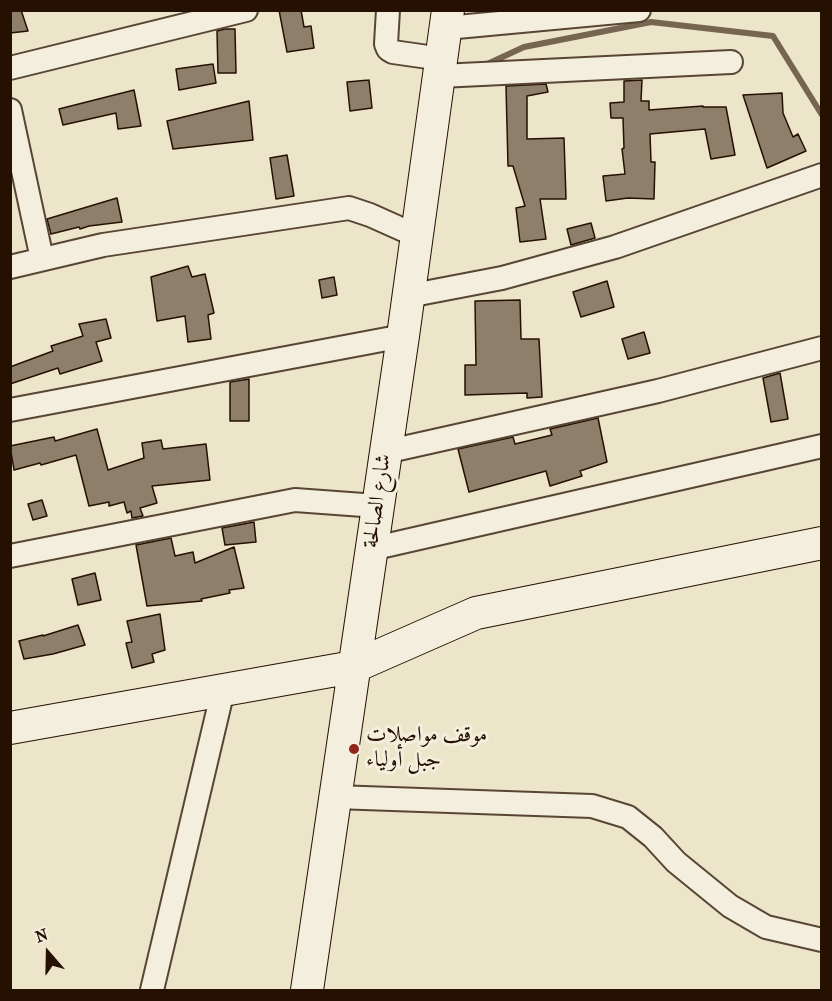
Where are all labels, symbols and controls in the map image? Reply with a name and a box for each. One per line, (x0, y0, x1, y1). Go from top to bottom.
street label: شارع الصالحة (358, 452, 398, 550)
place label: موقف مواصلات جبل أولياء (366, 723, 487, 774)
marker: موقف مواصلات جبل أولياء (347, 742, 361, 756)
north arrow (18, 923, 78, 983)
text: N (33, 925, 51, 947)

